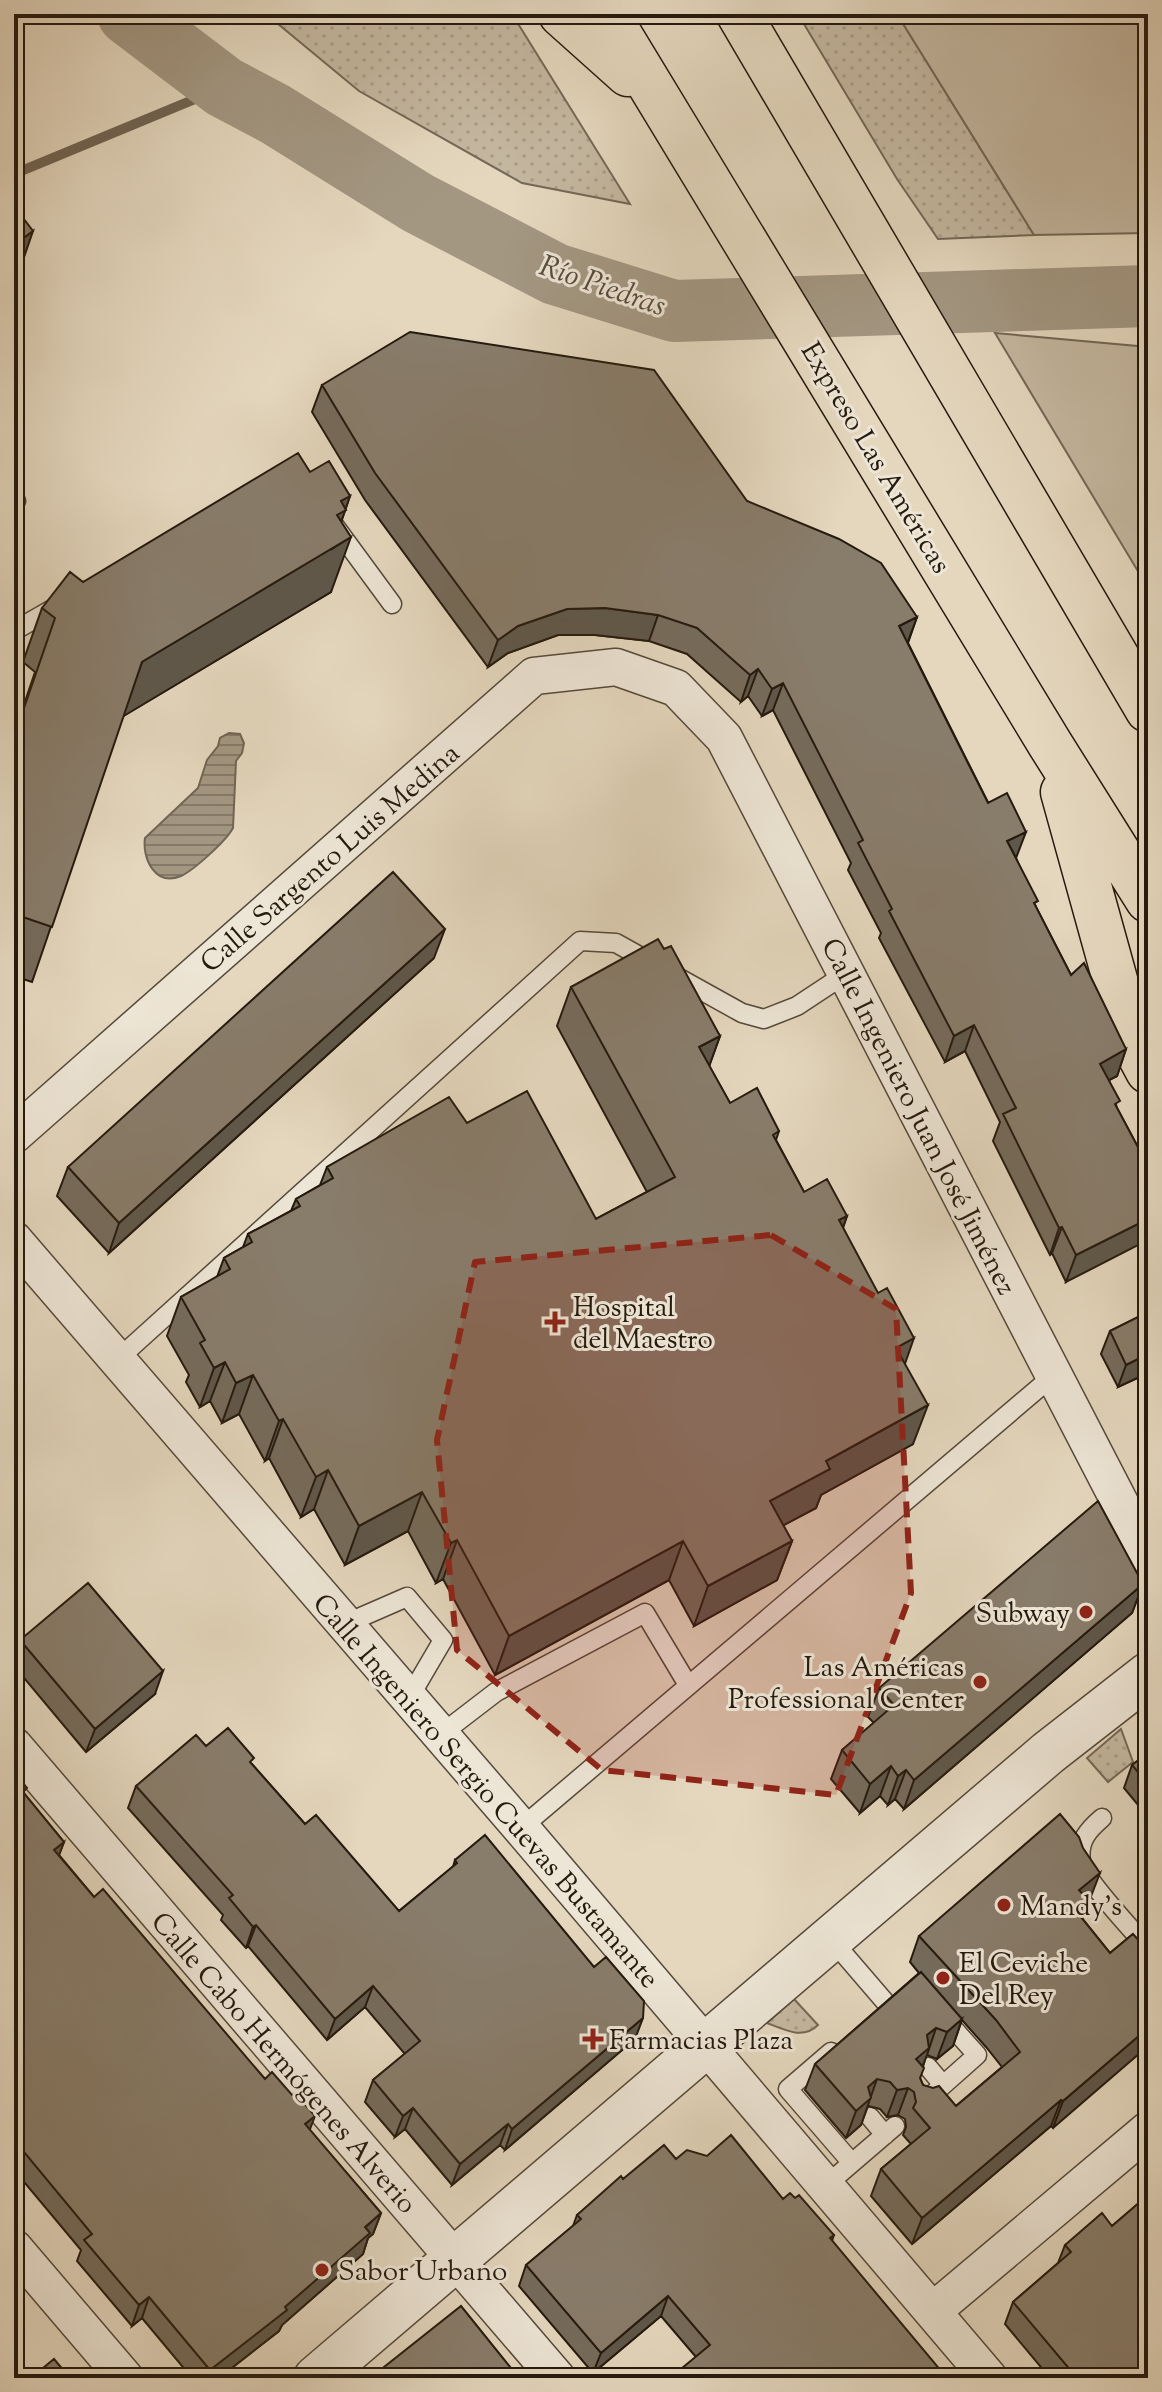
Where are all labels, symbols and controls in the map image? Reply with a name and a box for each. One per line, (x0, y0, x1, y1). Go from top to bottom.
water label: Río Piedras (533, 246, 671, 329)
street label: Expreso Las Américas (789, 335, 959, 582)
street label: Calle Sargento Luis Medina (192, 735, 470, 983)
street label: Calle Ingeniero Juan José Jiménez (810, 932, 1025, 1303)
place label: Hospital del Maestro (573, 1289, 713, 1361)
marker: Hospital del Maestro (544, 1311, 566, 1333)
street label: Calle Ingeniero Sergio Cuevas Bustamante (302, 1586, 668, 1998)
place label: Subway (976, 1595, 1070, 1635)
marker: Subway (1077, 1603, 1095, 1621)
place label: Las Américas Professional Center (728, 1649, 964, 1721)
marker: Las Américas Professional Center (971, 1673, 989, 1691)
place label: Mandy's (1020, 1888, 1122, 1928)
marker: Mandy's (995, 1896, 1013, 1914)
street label: Calle Cabo Hermógenes Alverio (140, 1904, 425, 2224)
place label: El Ceviche Del Rey (959, 1945, 1088, 2017)
marker: El Ceviche Del Rey (934, 1969, 952, 1987)
place label: Farmacias Plaza (609, 2022, 793, 2062)
marker: Farmacias Plaza (584, 2030, 602, 2048)
place label: Sabor Urbano (338, 2253, 507, 2293)
marker: Sabor Urbano (313, 2261, 331, 2279)

